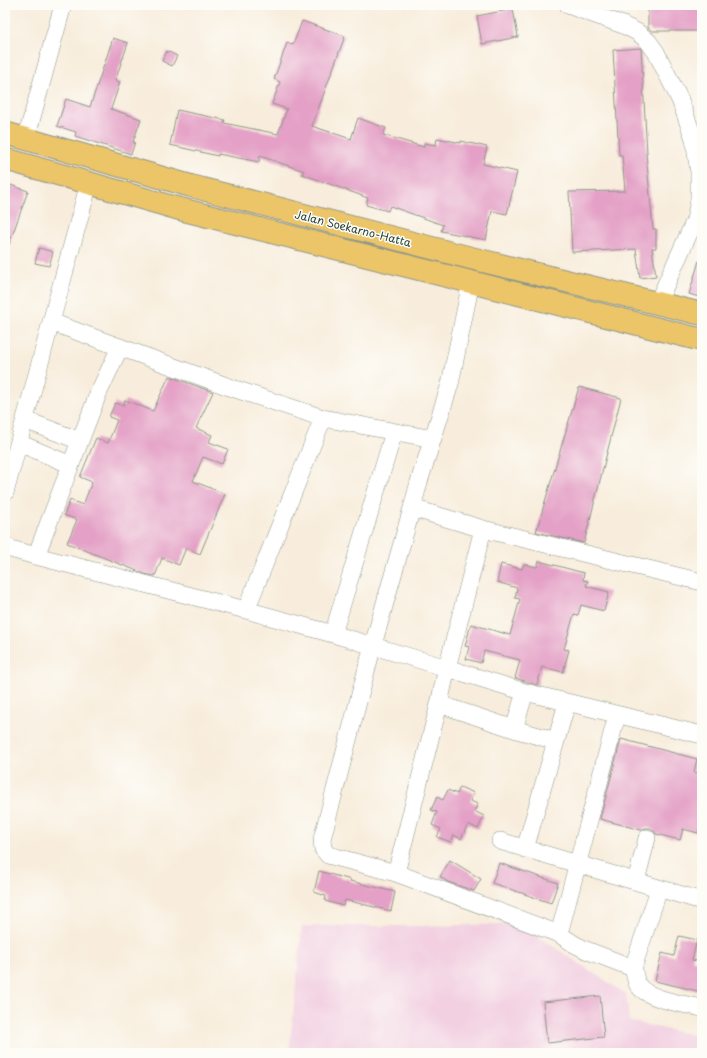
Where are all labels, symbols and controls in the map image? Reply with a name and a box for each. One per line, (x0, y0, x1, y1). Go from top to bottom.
street label: Jalan Soekarno-Hatta (293, 205, 413, 251)

